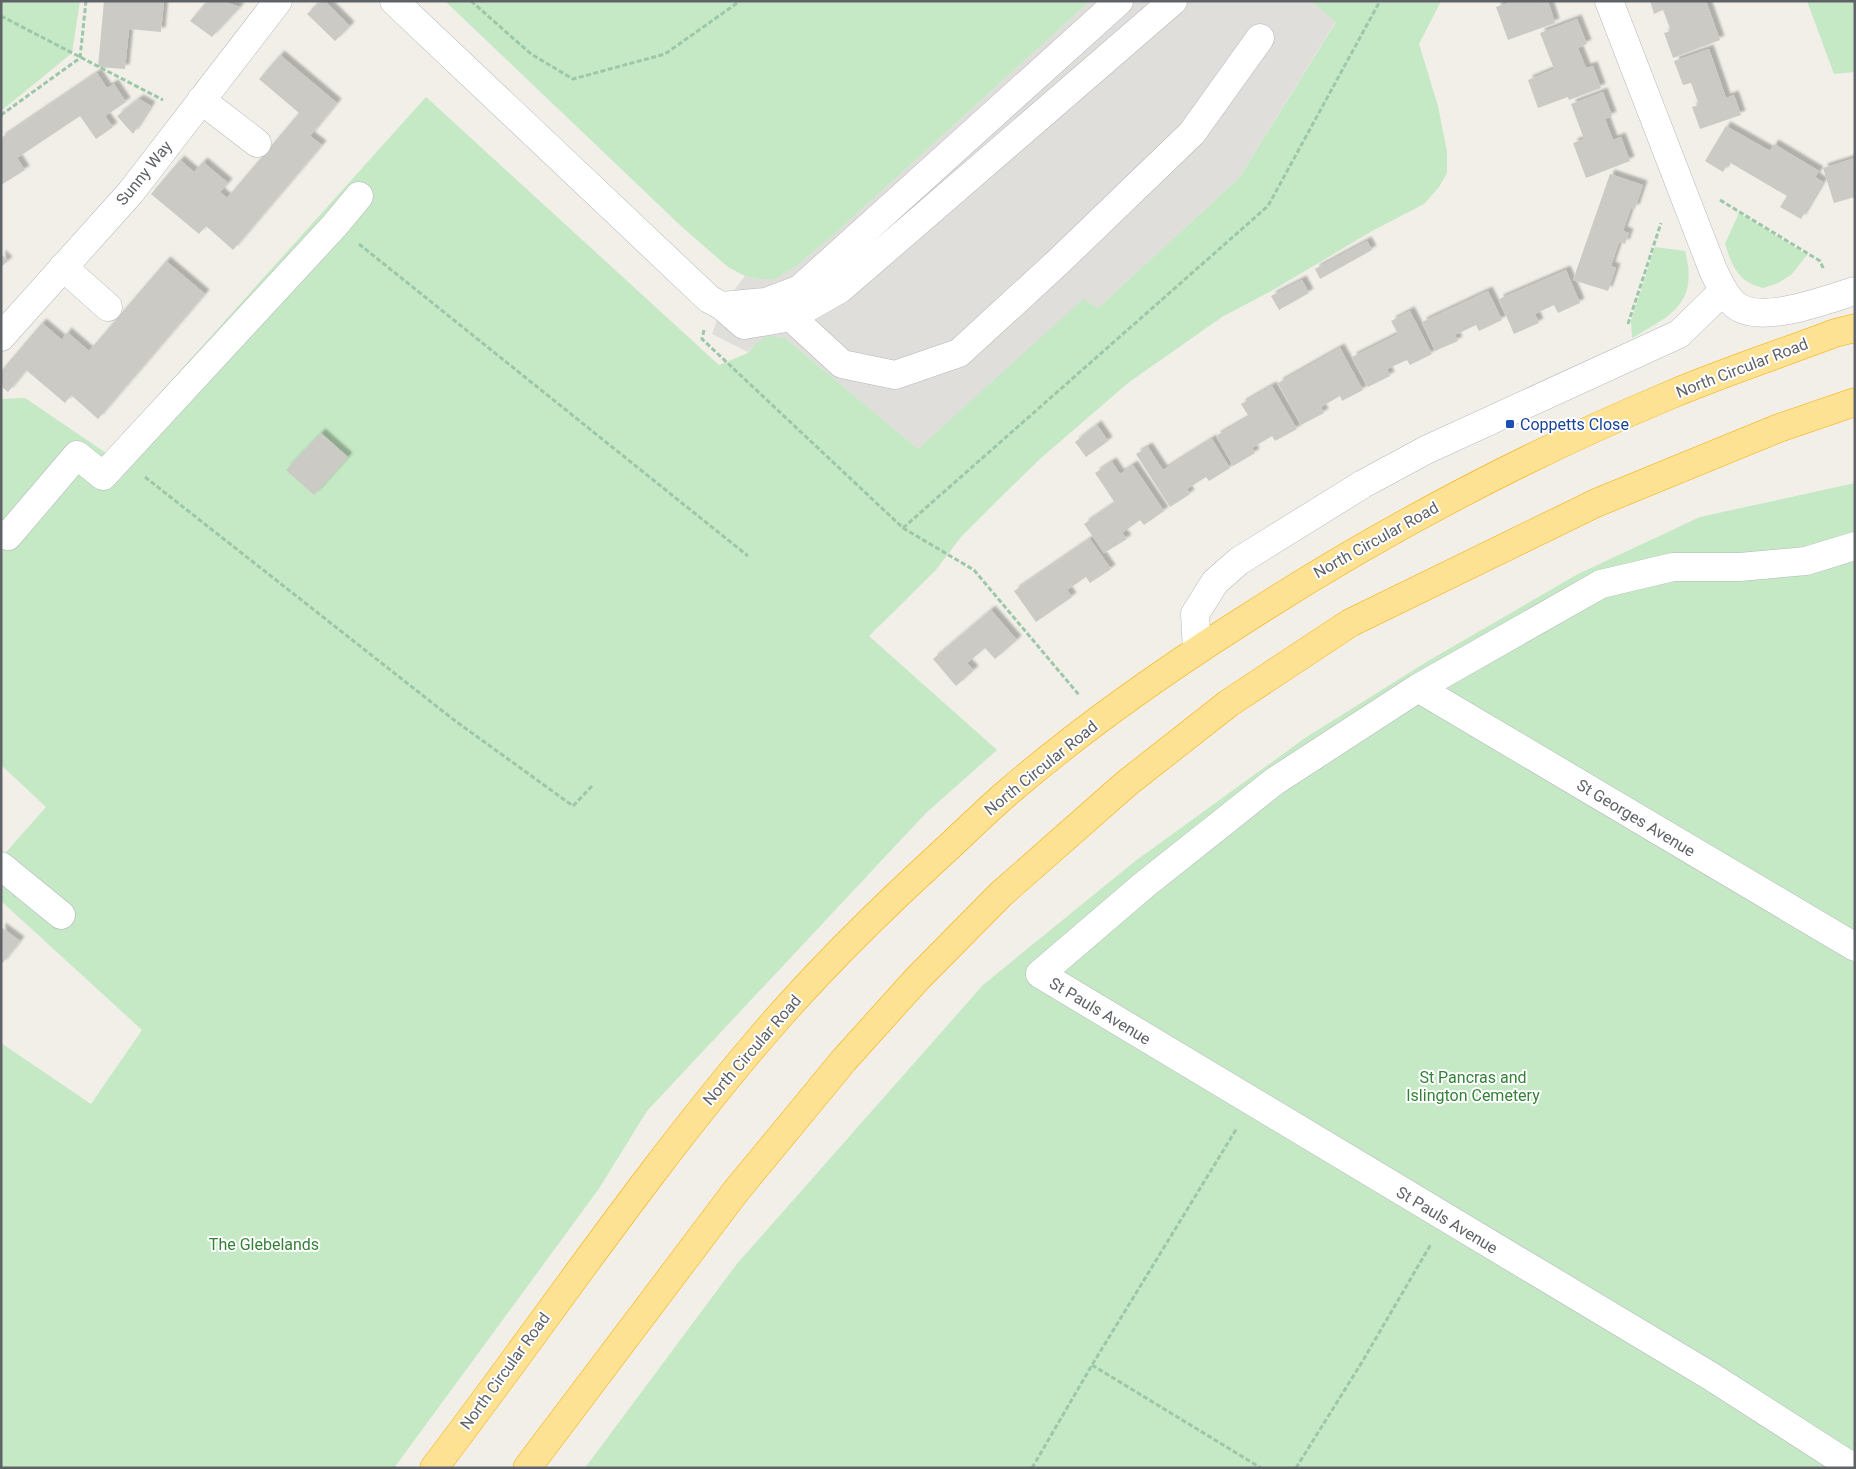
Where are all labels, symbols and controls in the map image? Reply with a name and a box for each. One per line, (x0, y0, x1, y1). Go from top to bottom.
street label: Sunny Way (112, 137, 176, 209)
street label: North Circular Road (1673, 334, 1811, 402)
place label: Coppetts Close (1520, 415, 1629, 434)
marker: Coppetts Close (1504, 418, 1516, 430)
street label: North Circular Road (1310, 498, 1442, 582)
street label: North Circular Road (981, 717, 1101, 819)
street label: St Georges Avenue (1573, 775, 1699, 861)
street label: St Pauls Avenue (1046, 973, 1154, 1049)
street label: North Circular Road (699, 991, 805, 1109)
park label: St Pancras and Islington Cemetery (1406, 1068, 1540, 1105)
street label: St Pauls Avenue (1393, 1182, 1501, 1258)
park label: The Glebelands (209, 1235, 319, 1254)
street label: North Circular Road (456, 1309, 554, 1433)

